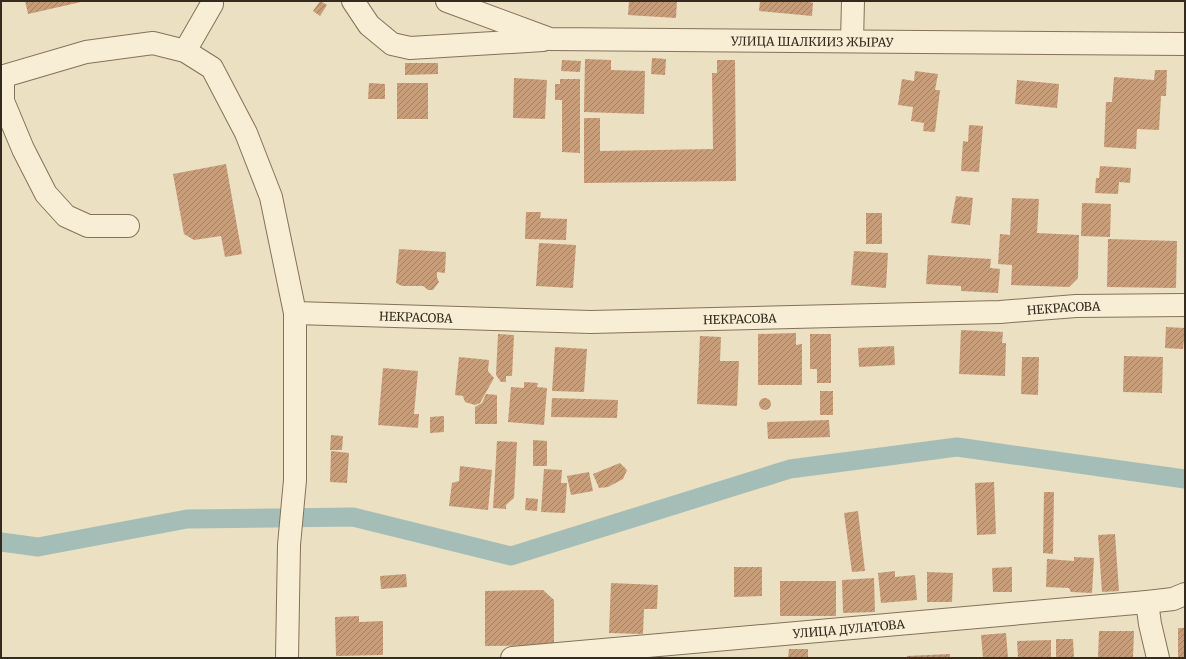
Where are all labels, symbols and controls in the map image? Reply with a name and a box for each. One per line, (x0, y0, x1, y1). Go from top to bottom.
street label: УЛИЦА ШАЛКИИЗ ЖЫРАУ (730, 33, 894, 49)
street label: НЕКРАСОВА (1026, 298, 1101, 317)
street label: НЕКРАСОВА (379, 308, 453, 325)
street label: НЕКРАСОВА (703, 310, 777, 327)
street label: УЛИЦА ДУЛАТОВА (791, 616, 906, 641)

